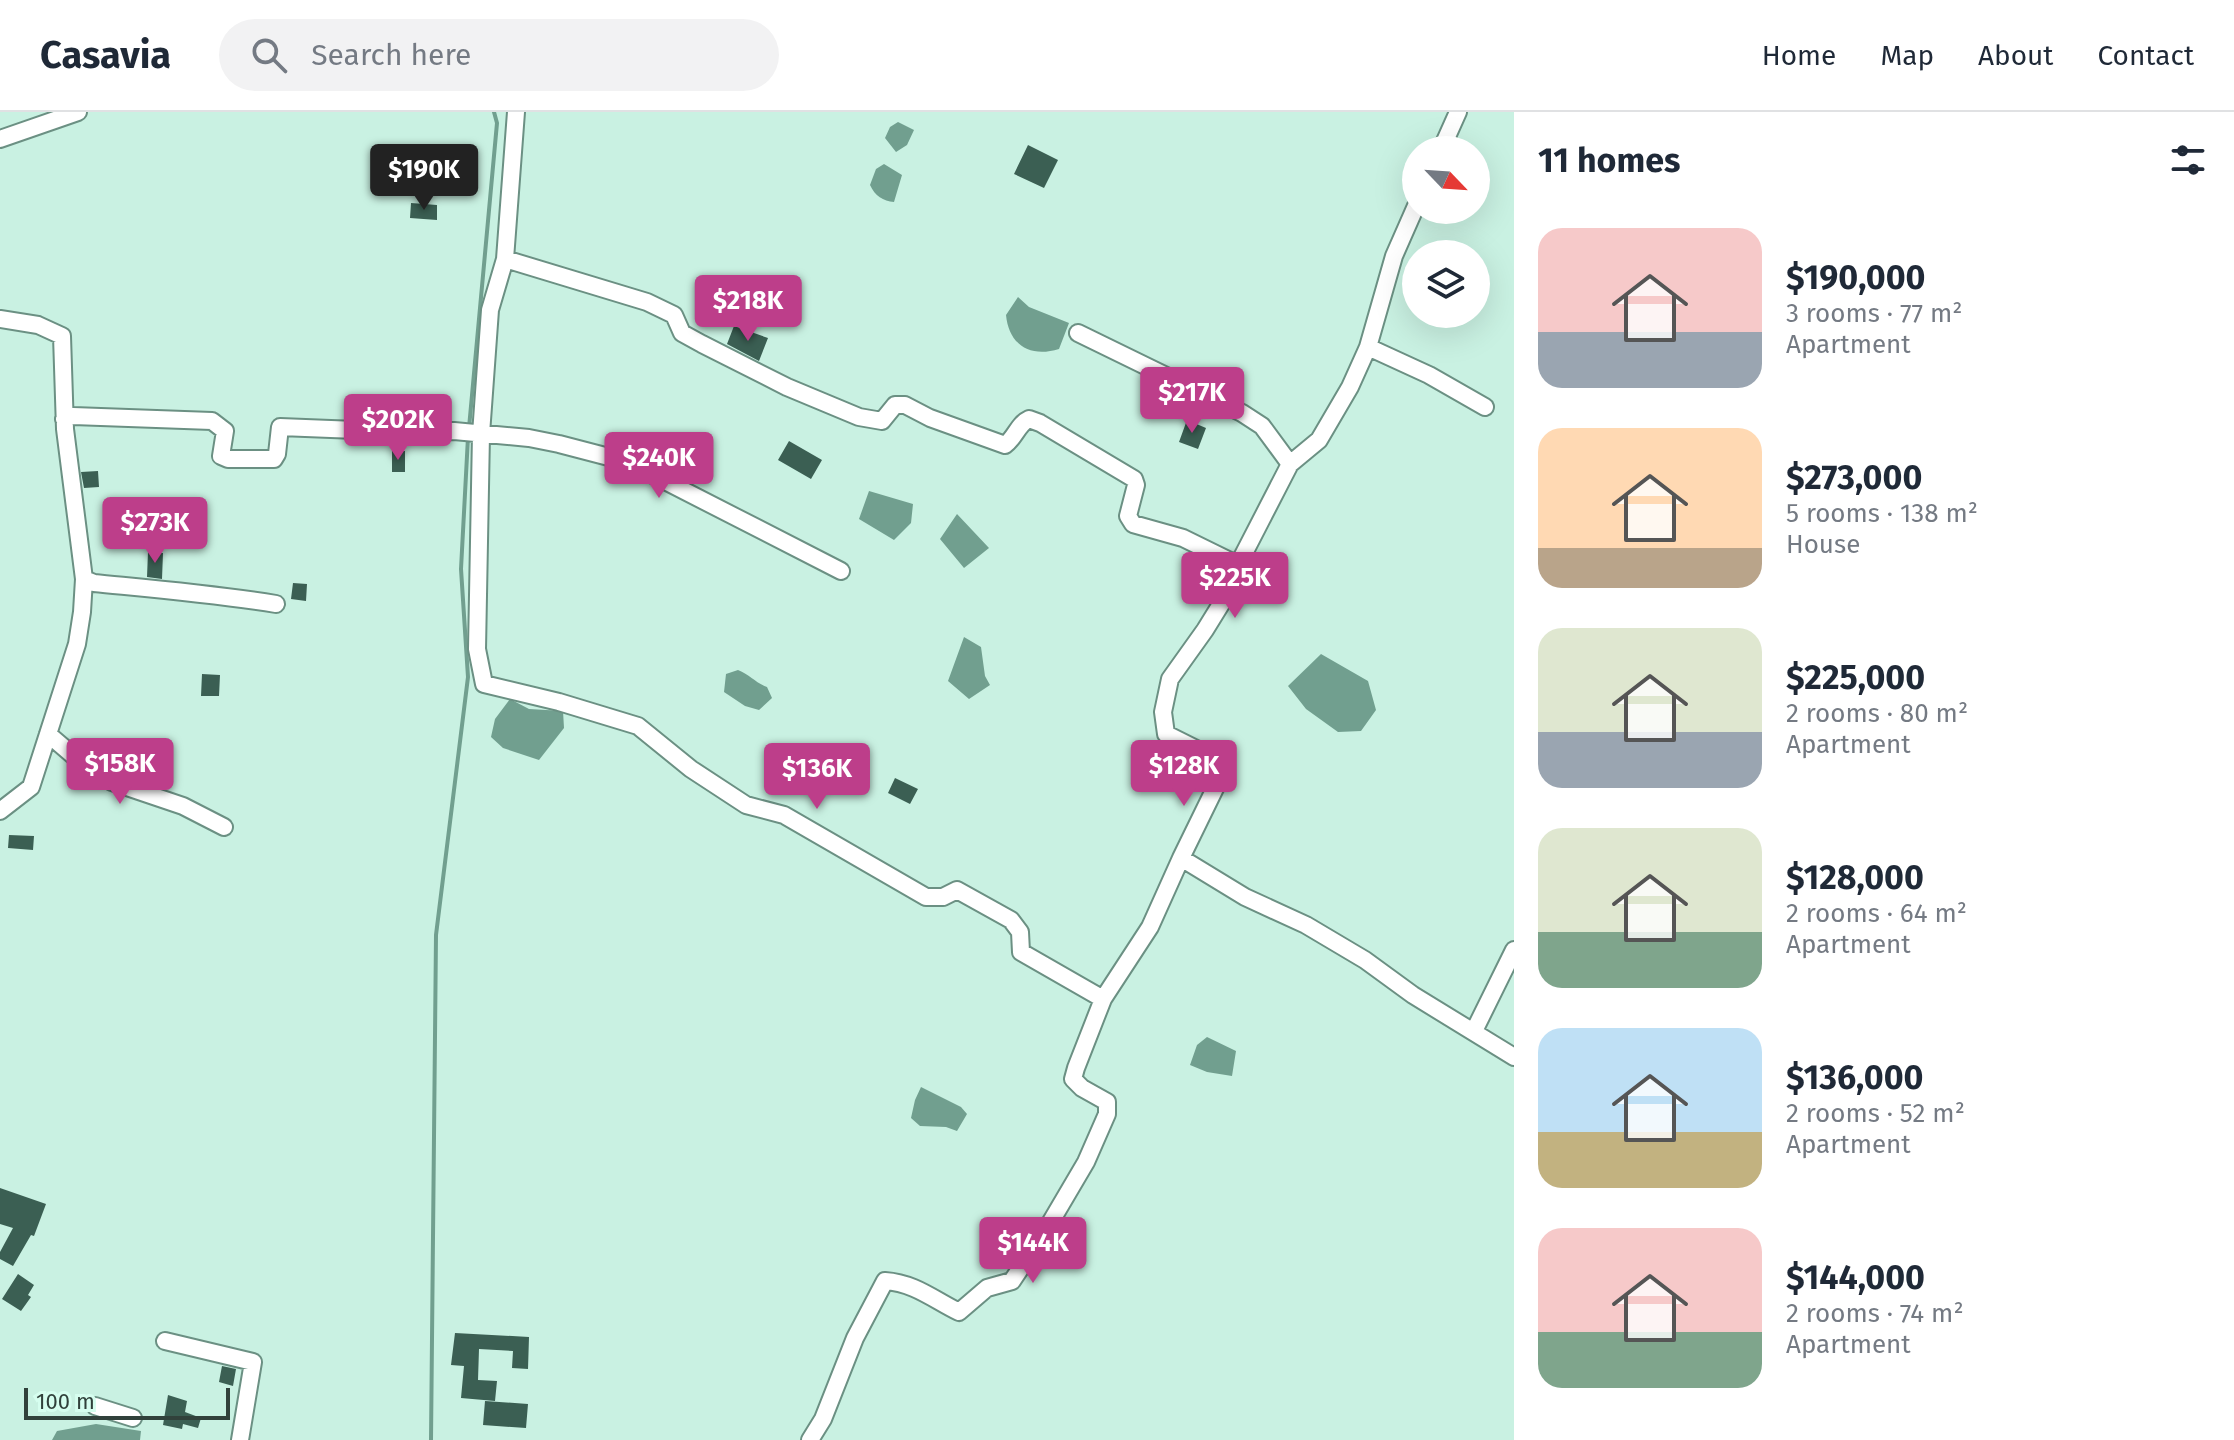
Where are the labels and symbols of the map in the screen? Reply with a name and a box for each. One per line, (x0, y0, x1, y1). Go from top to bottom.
north arrow (1402, 136, 1490, 224)
pin: $190K (368, 144, 480, 212)
pin: $218K (692, 275, 804, 343)
pin: $217K (1136, 367, 1248, 435)
pin: $202K (342, 394, 454, 462)
pin: $240K (603, 432, 715, 500)
pin: $273K (99, 497, 211, 565)
pin: $225K (1179, 552, 1291, 620)
pin: $158K (64, 738, 176, 806)
pin: $128K (1128, 740, 1240, 808)
pin: $136K (761, 743, 873, 811)
pin: $144K (977, 1217, 1089, 1285)
scale bar (24, 1384, 230, 1420)

